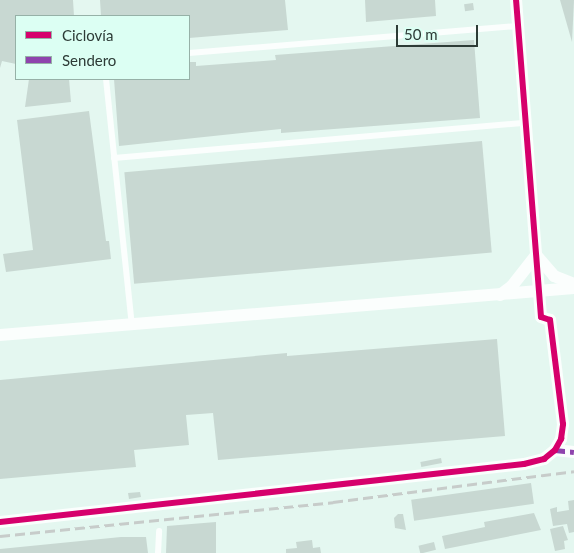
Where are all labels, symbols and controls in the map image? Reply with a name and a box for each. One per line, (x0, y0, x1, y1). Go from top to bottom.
legend (15, 15, 190, 80)
scale bar (399, 15, 482, 47)
text: 50 m (404, 25, 438, 43)
text: Ciclovía (62, 26, 113, 44)
text: Sendero (62, 51, 116, 69)

